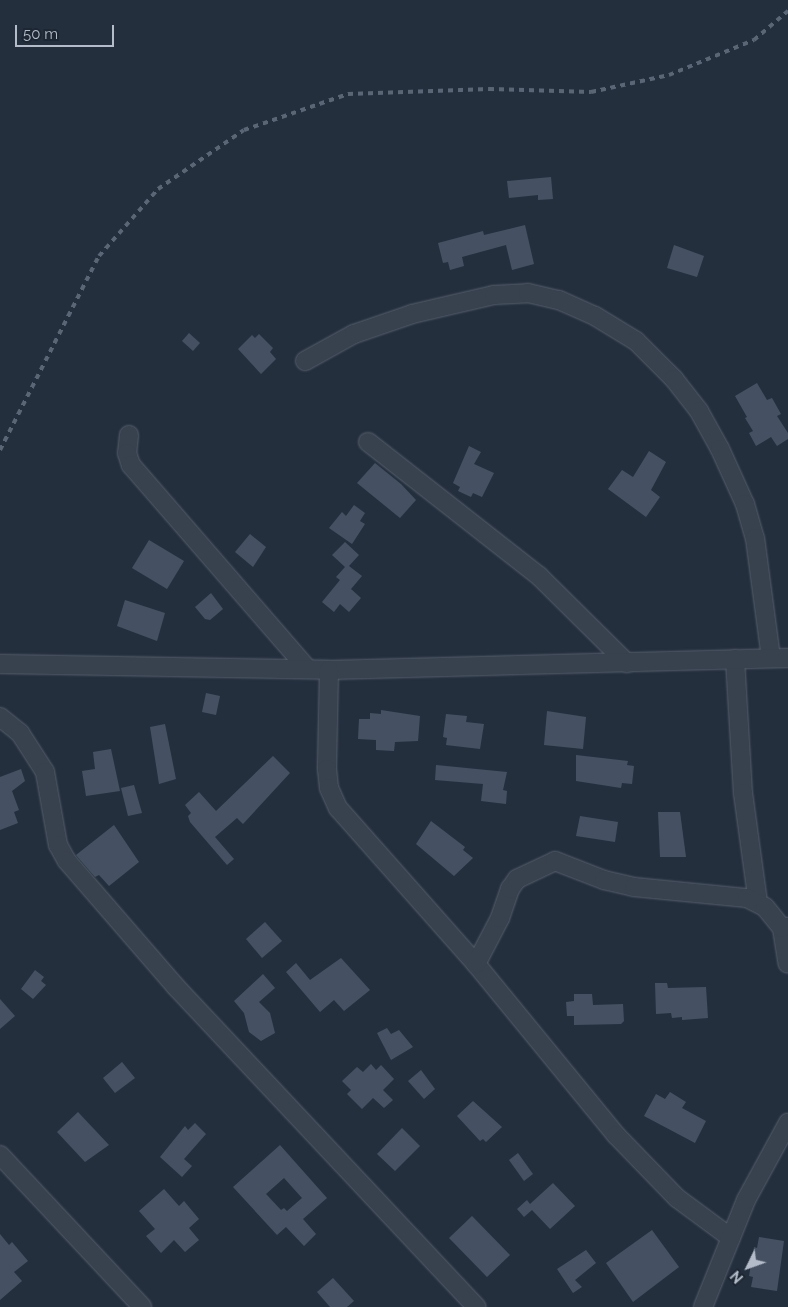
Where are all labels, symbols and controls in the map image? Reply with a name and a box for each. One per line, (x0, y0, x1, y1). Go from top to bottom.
scale bar (18, 15, 116, 47)
text: 50 m (23, 25, 58, 43)
north arrow (723, 1242, 773, 1292)
text: N (727, 1268, 746, 1286)

